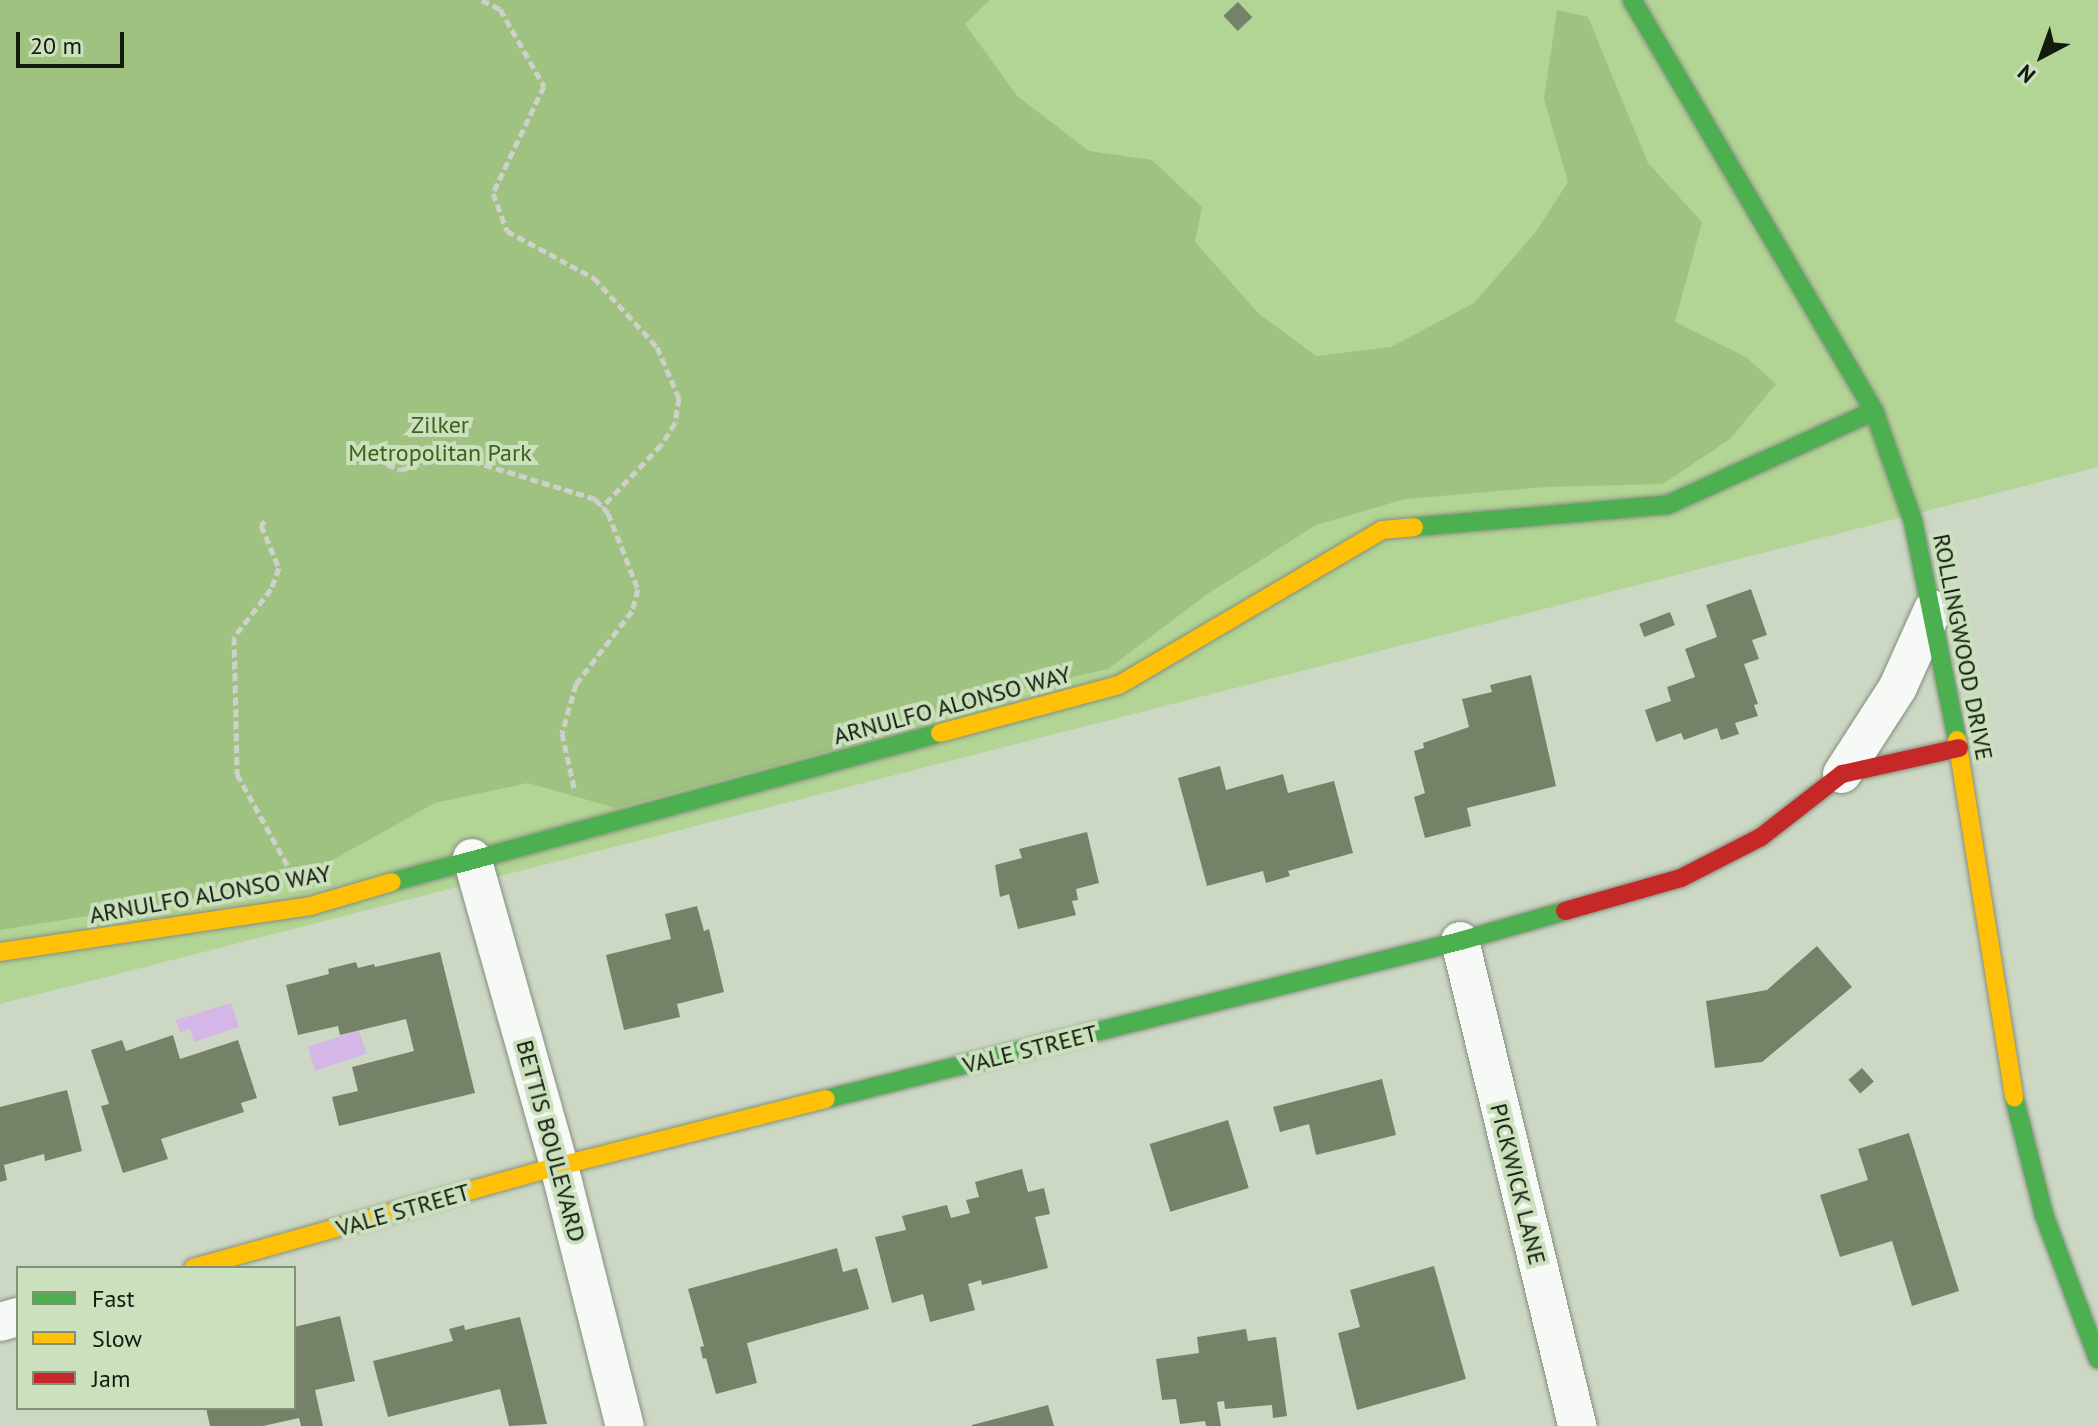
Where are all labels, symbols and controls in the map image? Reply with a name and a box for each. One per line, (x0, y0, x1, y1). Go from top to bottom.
scale bar (20, 16, 128, 66)
north arrow (2002, 16, 2082, 96)
text: 20 m (30, 30, 82, 61)
text: N (2012, 59, 2041, 89)
park label: Zilker Metropolitan Park (348, 411, 532, 467)
street label: ROLLINGWOOD DRIVE (1927, 531, 1999, 763)
street label: ARNULFO ALONSO WAY (830, 659, 1074, 751)
street label: ARNULFO ALONSO WAY (86, 858, 334, 930)
street label: VALE STREET (960, 1018, 1100, 1080)
street label: BETTIS BOULEVARD (510, 1037, 592, 1245)
street label: PICKWICK LANE (1484, 1100, 1552, 1268)
street label: VALE STREET (333, 1177, 473, 1243)
legend (16, 1266, 296, 1410)
text: Fast (92, 1283, 135, 1314)
text: Slow (92, 1323, 142, 1354)
text: Jam (92, 1363, 130, 1394)

